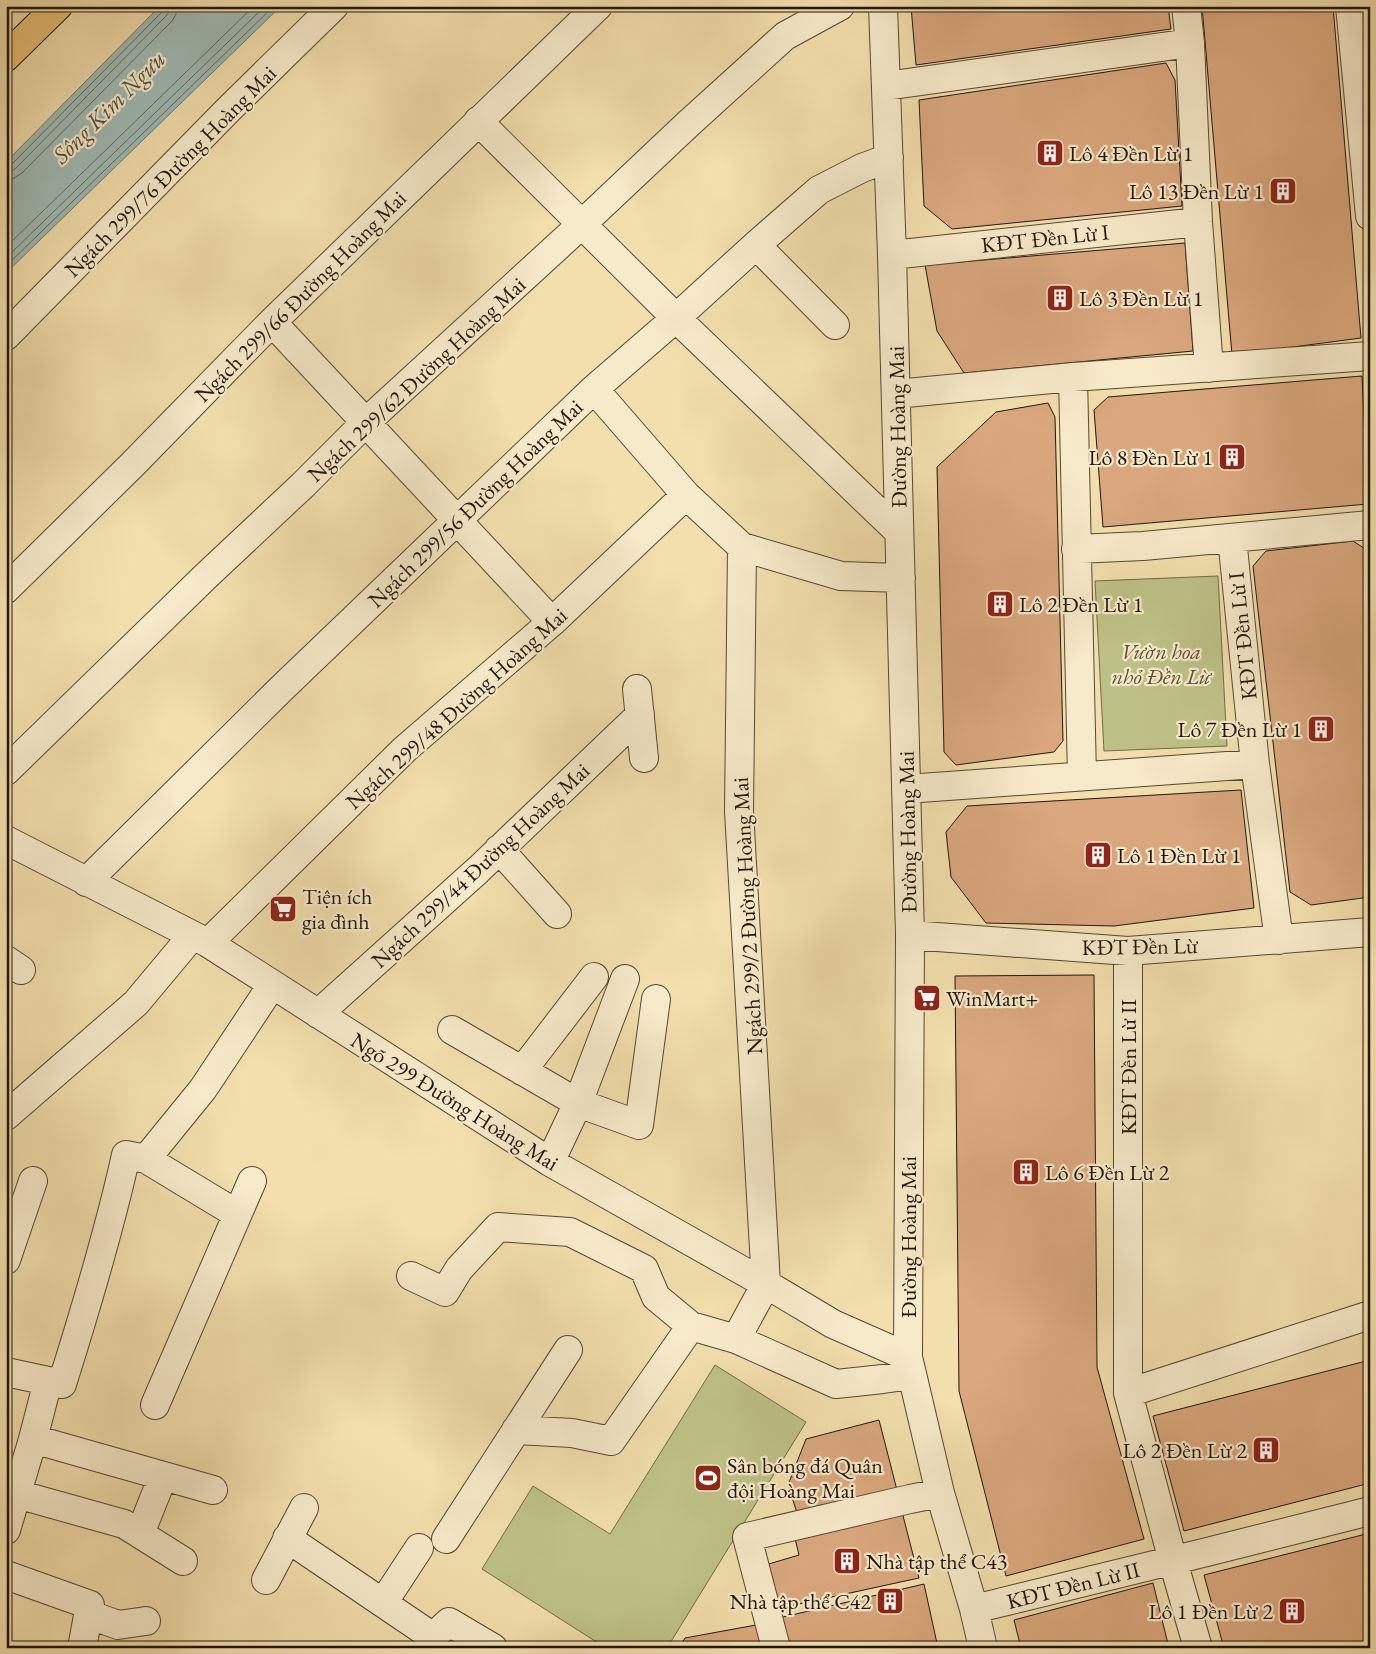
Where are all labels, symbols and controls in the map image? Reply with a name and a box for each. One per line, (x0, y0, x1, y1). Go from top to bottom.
water label: Sông Kim Ngưu (45, 43, 172, 171)
street label: Ngách 299/76 Đường Hoàng Mai (58, 59, 283, 284)
building icon: Lô 4 Đền Lừ 1 (1035, 138, 1065, 168)
place label: Lô 4 Đền Lừ 1 (1069, 139, 1193, 168)
building icon: Lô 13 Đền Lừ 1 (1268, 176, 1298, 206)
place label: Lô 13 Đền Lừ 1 (1129, 177, 1264, 206)
street label: Ngách 299/66 Đường Hoàng Mai (188, 184, 413, 409)
street label: KĐT Đền Lừ I (980, 217, 1111, 260)
street label: Ngách 299/62 Đường Hoàng Mai (301, 270, 532, 488)
building icon: Lô 3 Đền Lừ 1 (1045, 283, 1075, 313)
place label: Lô 3 Đền Lừ 1 (1079, 284, 1203, 313)
street label: Đường Hoàng Mai (882, 346, 913, 508)
street label: Ngách 299/56 Đường Hoàng Mai (362, 393, 589, 614)
building icon: Lô 8 Đền Lừ 1 (1217, 442, 1247, 472)
place label: Lô 8 Đền Lừ 1 (1089, 443, 1213, 472)
street label: KĐT Đền Lừ I (1221, 570, 1264, 701)
building icon: Lô 2 Đền Lừ 1 (985, 589, 1015, 619)
place label: Lô 2 Đền Lừ 1 (1019, 590, 1143, 619)
street label: Ngách 299/48 Đường Hoàng Mai (340, 601, 573, 816)
park label: Vườn hoa nhỏ Đền Lừ (1112, 637, 1213, 691)
building icon: Lô 7 Đền Lừ 1 (1306, 714, 1336, 744)
place label: Lô 7 Đền Lừ 1 (1178, 715, 1302, 744)
street label: Đường Hoàng Mai (892, 751, 923, 913)
street label: Ngách 299/44 Đường Hoàng Mai (365, 756, 596, 974)
street label: Ngách 299/2 Đường Hoàng Mai (726, 777, 769, 1055)
building icon: Lô 1 Đền Lừ 1 (1083, 840, 1113, 870)
place label: Lô 1 Đền Lừ 1 (1117, 841, 1241, 870)
place label: Tiện ích gia đình (302, 882, 372, 936)
supermarket icon: Tiện ích gia đình (268, 894, 298, 924)
street label: KĐT Đền Lừ (1081, 931, 1199, 962)
supermarket icon: WinMart+ (912, 983, 942, 1013)
place label: WinMart+ (946, 984, 1038, 1013)
street label: KĐT Đền Lừ II (1114, 998, 1143, 1135)
street label: Ngõ 299 Đường Hoàng Mai (345, 1025, 564, 1177)
street label: Đường Hoàng Mai (894, 1156, 923, 1318)
building icon: Lô 6 Đền Lừ 2 (1011, 1157, 1041, 1187)
place label: Lô 6 Đền Lừ 2 (1045, 1158, 1170, 1187)
building icon: Lô 2 Đền Lừ 2 (1251, 1435, 1281, 1465)
place label: Lô 2 Đền Lừ 2 (1123, 1436, 1247, 1465)
place label: Sân bóng đá Quân đội Hoàng Mai (727, 1451, 883, 1505)
sports icon: Sân bóng đá Quân đội Hoàng Mai (693, 1463, 723, 1493)
building icon: Nhà tập thể C43 (832, 1546, 862, 1576)
place label: Nhà tập thể C43 (866, 1547, 1007, 1576)
street label: KĐT Đền Lừ II (1004, 1555, 1143, 1616)
building icon: Nhà tập thể C42 (875, 1586, 905, 1616)
place label: Nhà tập thể C42 (730, 1587, 871, 1616)
building icon: Lô 1 Đền Lừ 2 (1277, 1596, 1307, 1626)
place label: Lô 1 Đền Lừ 2 (1149, 1597, 1273, 1626)

